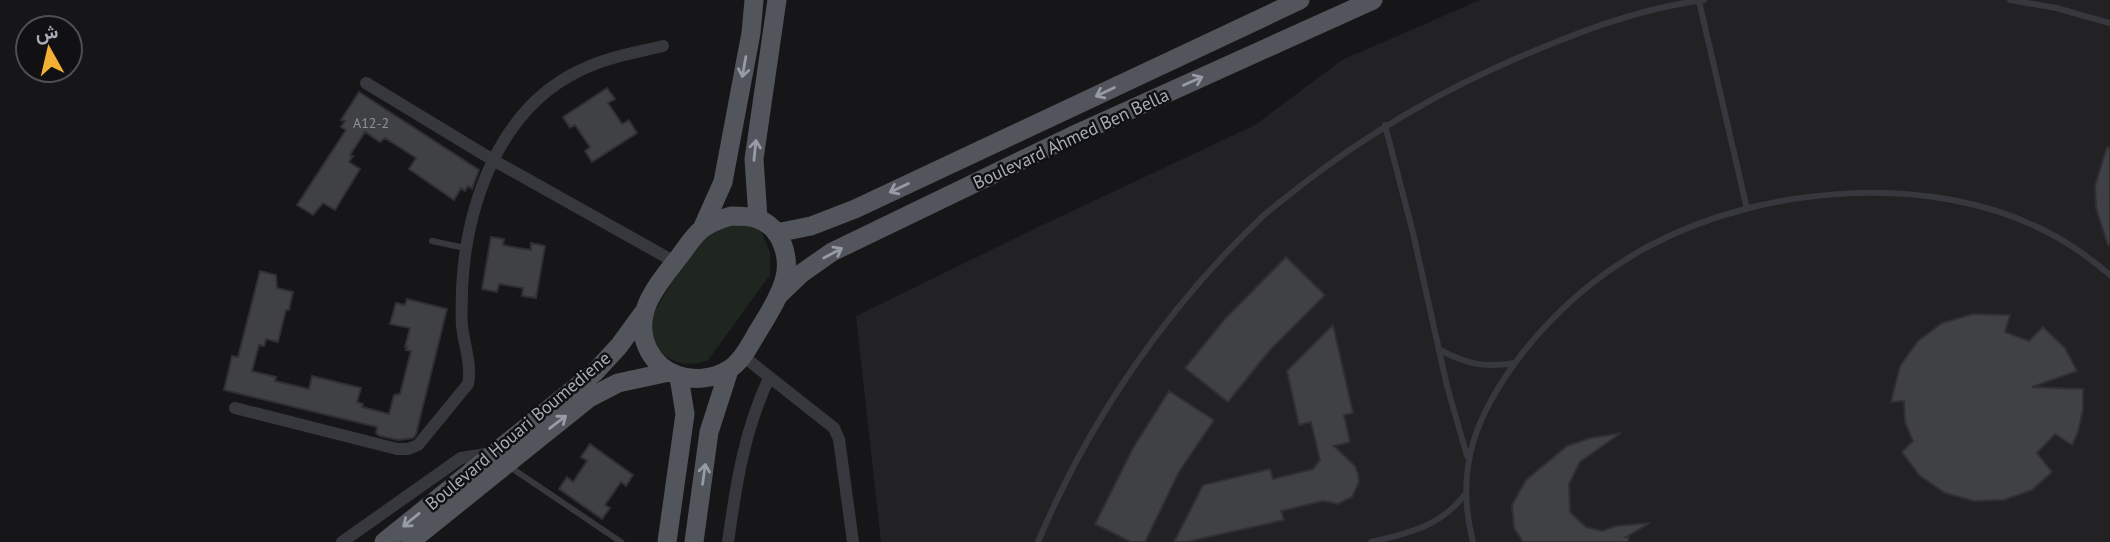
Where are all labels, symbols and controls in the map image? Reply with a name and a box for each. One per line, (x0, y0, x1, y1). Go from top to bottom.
north arrow (14, 14, 84, 84)
text: ش (34, 19, 60, 46)
one-way arrow (737, 56, 751, 78)
one-way arrow (1182, 74, 1203, 87)
street label: Boulevard Ahmed Ben Bella (969, 83, 1172, 194)
one-way arrow (1095, 85, 1116, 99)
house number: A12-2 (353, 114, 389, 132)
one-way arrow (749, 140, 762, 162)
one-way arrow (889, 182, 911, 195)
one-way arrow (822, 245, 842, 259)
street label: Boulevard Houari Boumediene (420, 346, 615, 515)
one-way arrow (549, 415, 567, 430)
one-way arrow (697, 464, 710, 486)
one-way arrow (403, 512, 421, 527)

